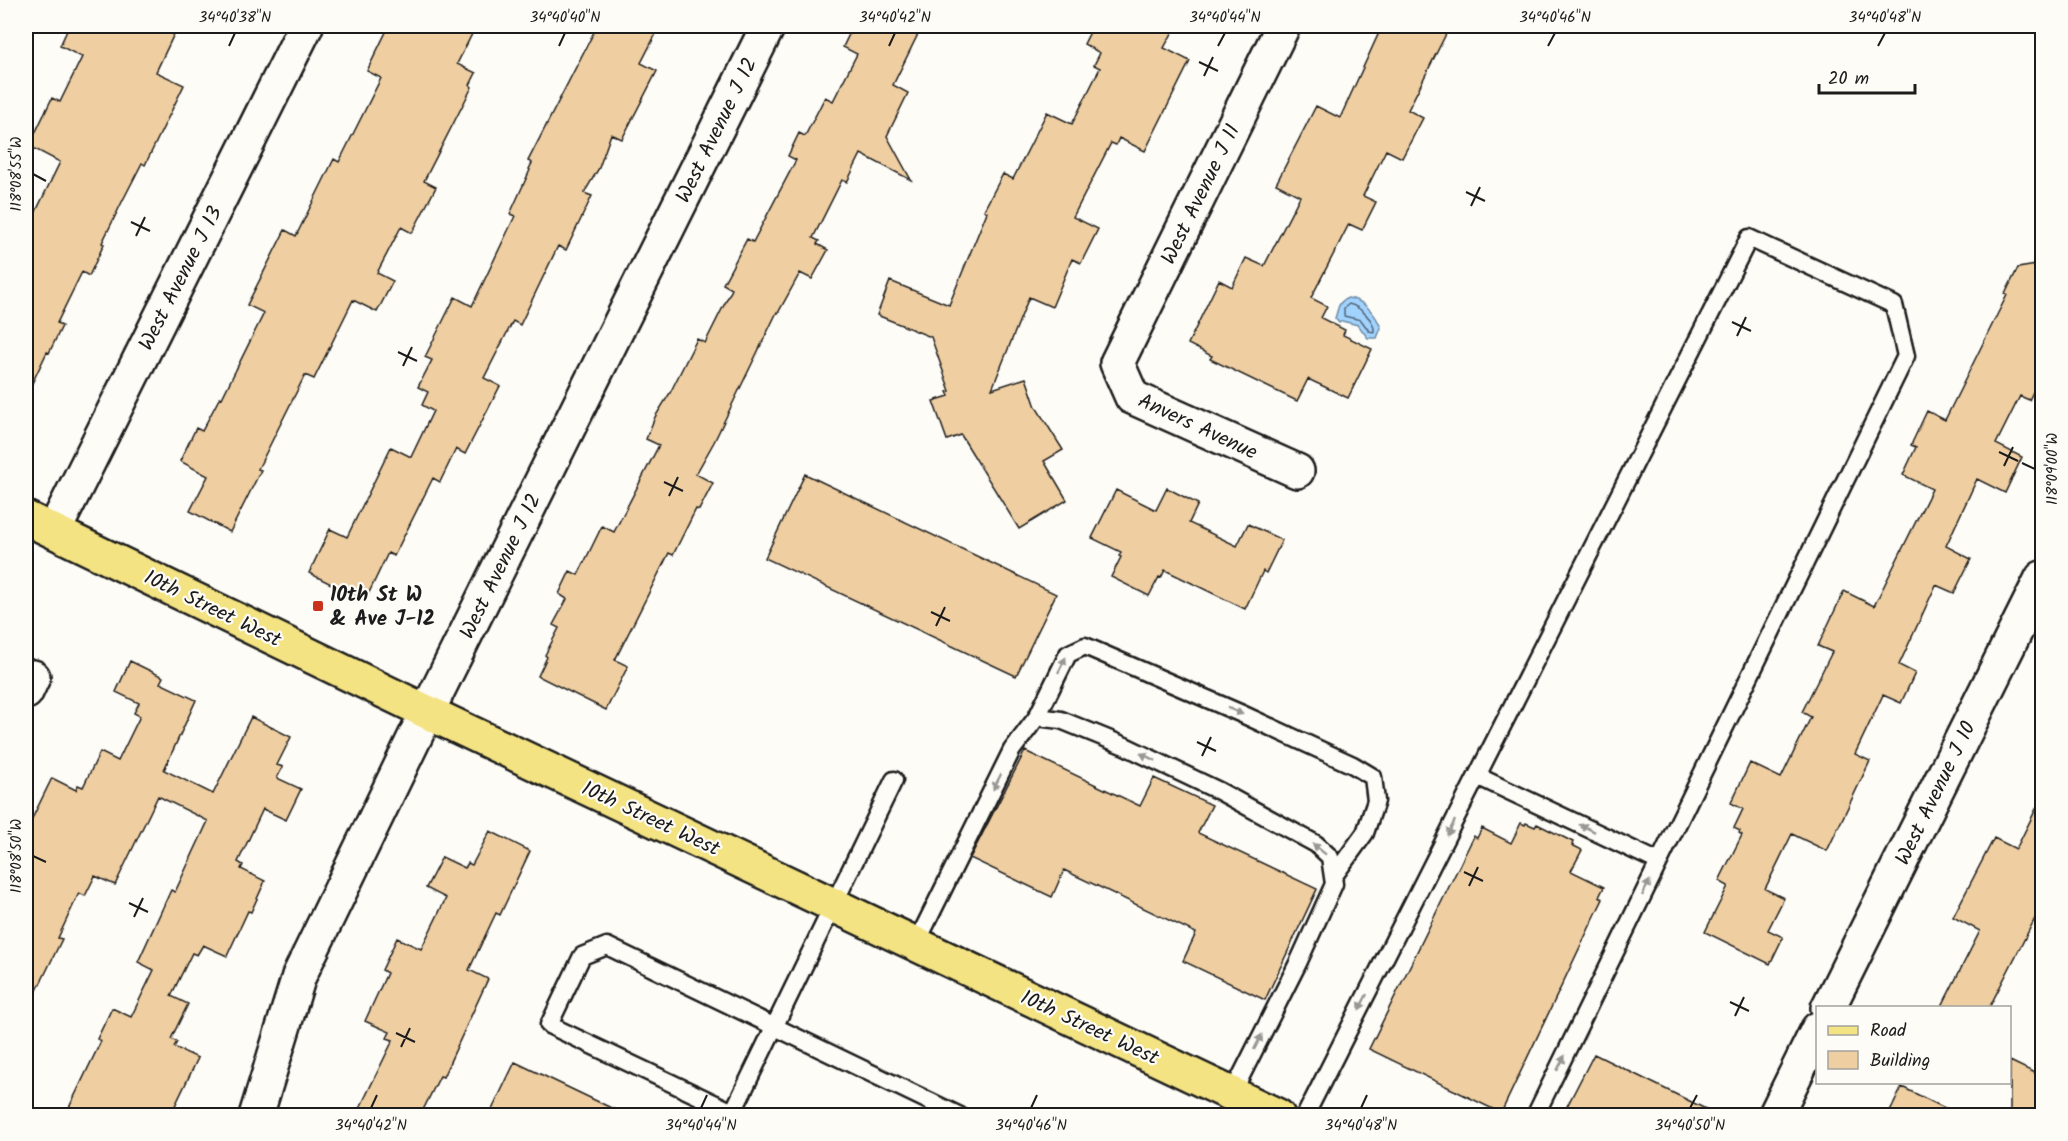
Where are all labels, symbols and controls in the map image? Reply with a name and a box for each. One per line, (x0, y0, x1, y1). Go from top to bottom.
text: 34°40'38"N (199, 6, 271, 30)
text: 34°40'40"N (530, 6, 600, 30)
text: 34°40'42"N (859, 6, 931, 30)
text: 34°40'44"N (1189, 6, 1261, 30)
text: 34°40'46"N (1519, 6, 1591, 30)
text: 34°40'48"N (1849, 6, 1921, 30)
street label: West Avenue J 12 (668, 52, 767, 209)
scale bar (1819, 57, 1915, 95)
text: 20 m (1828, 65, 1869, 94)
street label: West Avenue J 11 (1153, 119, 1250, 271)
text: 118°08'55"W (5, 136, 29, 212)
street label: West Avenue J 13 (131, 201, 232, 357)
street label: Anvers Avenue (1132, 385, 1263, 470)
text: 118°09'00"W (2041, 433, 2065, 505)
street label: West Avenue J 12 (452, 488, 551, 645)
street label: 10th Street West (138, 562, 288, 657)
place label: 10th St W & Ave J-12 (330, 579, 435, 636)
marker: 10th St W & Ave J-12 (311, 599, 325, 613)
one-way arrow (1058, 656, 1067, 673)
one-way arrow (1227, 706, 1245, 716)
street label: West Avenue J 10 (1887, 716, 1986, 871)
one-way arrow (1139, 752, 1156, 761)
street label: 10th Street West (576, 773, 726, 866)
one-way arrow (992, 773, 1002, 791)
text: 118°08'50"W (5, 818, 29, 893)
one-way arrow (1446, 820, 1456, 837)
one-way arrow (1578, 823, 1596, 833)
one-way arrow (1311, 842, 1327, 855)
one-way arrow (1642, 879, 1651, 896)
street label: 10th Street West (1015, 982, 1165, 1075)
one-way arrow (1358, 993, 1368, 1010)
legend (1816, 1006, 2011, 1084)
text: Road (1870, 1017, 1907, 1046)
one-way arrow (1254, 1033, 1263, 1050)
text: Building (1870, 1047, 1930, 1076)
one-way arrow (1556, 1055, 1566, 1072)
text: 34°40'42"N (335, 1114, 407, 1138)
text: 34°40'44"N (665, 1114, 737, 1138)
text: 34°40'46"N (995, 1114, 1067, 1138)
text: 34°40'48"N (1325, 1114, 1397, 1138)
text: 34°40'50"N (1655, 1114, 1725, 1138)

